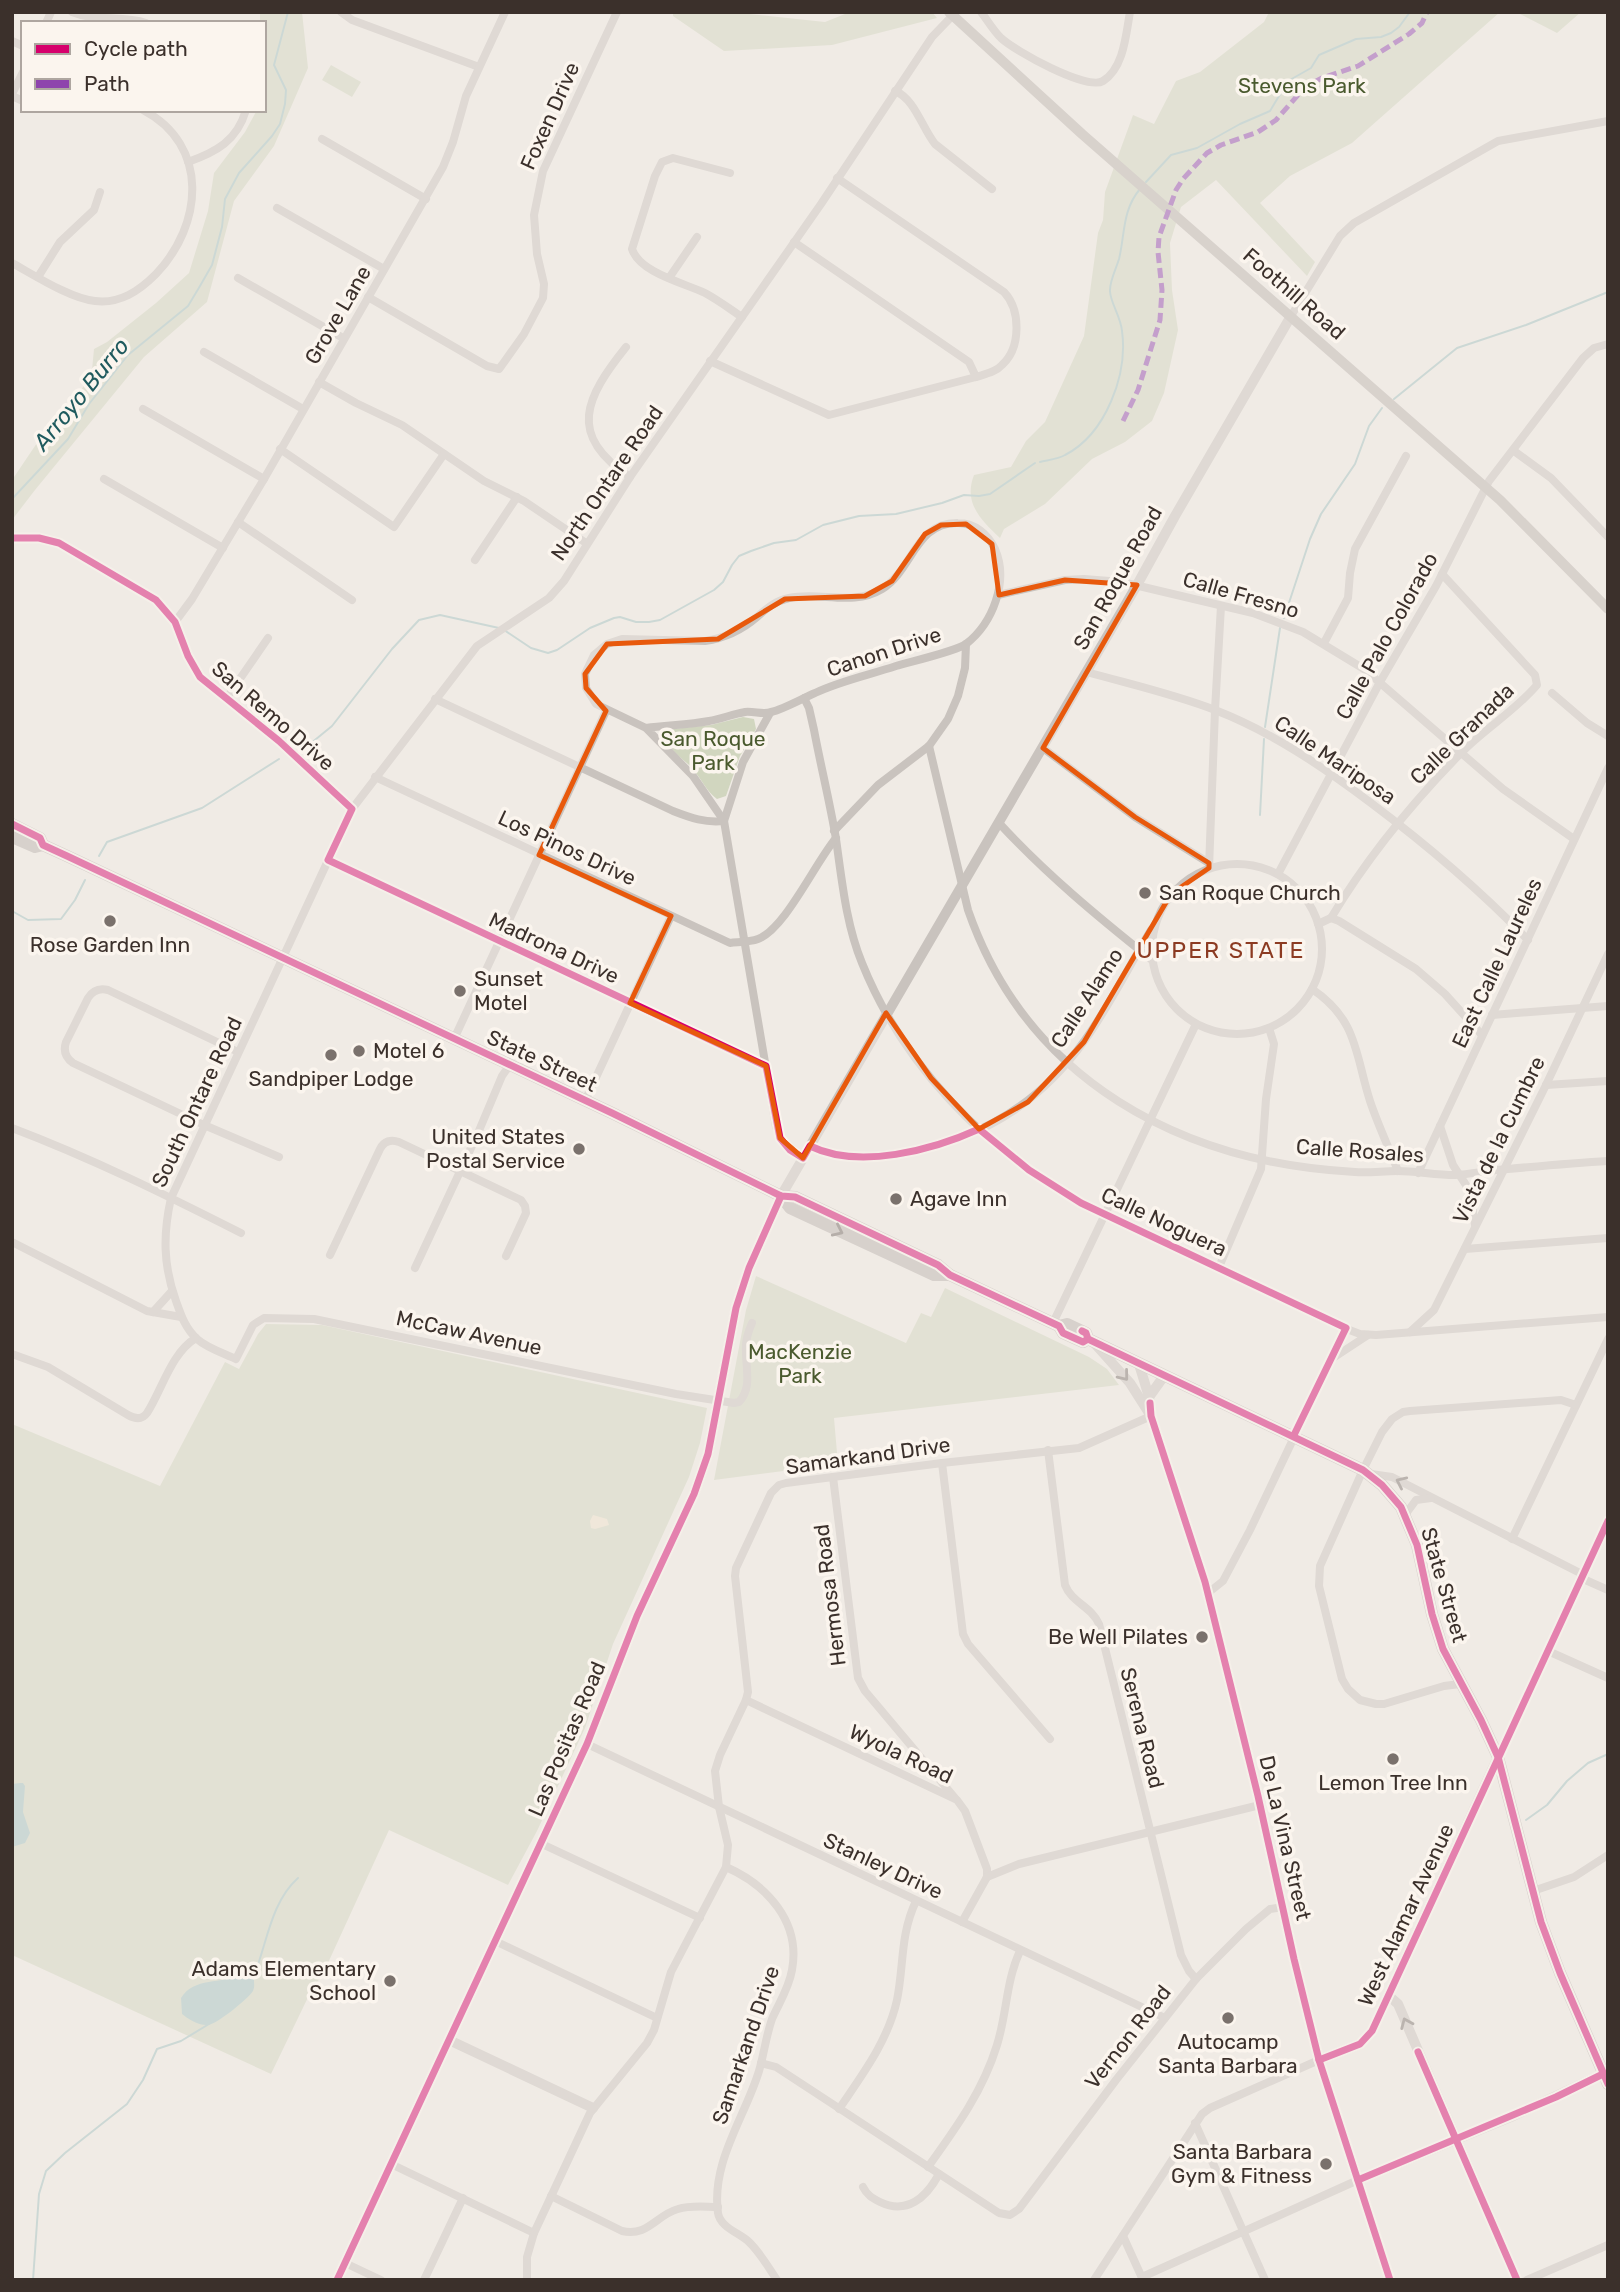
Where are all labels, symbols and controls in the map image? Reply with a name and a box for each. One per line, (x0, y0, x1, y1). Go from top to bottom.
legend (21, 21, 266, 112)
text: Cycle path (84, 36, 188, 61)
street label: Foxen Drive (515, 58, 584, 173)
text: Path (84, 71, 130, 96)
park label: Stevens Park (1238, 73, 1366, 98)
street label: Foothill Road (1238, 242, 1351, 345)
street label: Grove Lane (299, 261, 376, 369)
water label: Arroyo Burro (27, 332, 135, 457)
street label: North Ontare Road (545, 400, 668, 565)
street label: San Roque Road (1068, 502, 1167, 654)
street label: Calle Palo Colorado (1330, 548, 1443, 724)
street label: Calle Fresno (1180, 566, 1302, 623)
street label: Canon Drive (824, 621, 944, 682)
street label: San Remo Drive (207, 656, 340, 776)
street label: Calle Granada (1404, 678, 1519, 789)
street label: Calle Mariposa (1270, 710, 1401, 809)
park label: San Roque Park (660, 726, 766, 775)
street label: Los Pinos Drive (494, 805, 640, 890)
street label: East Calle Laureles (1446, 874, 1547, 1052)
place label: San Roque Church (1159, 880, 1341, 905)
marker: San Roque Church (1137, 885, 1153, 901)
street label: Madrona Drive (485, 907, 623, 989)
marker: Rose Garden Inn (102, 913, 118, 929)
place label: Rose Garden Inn (30, 932, 190, 957)
district label: UPPER STATE (1136, 936, 1306, 964)
street label: Calle Alamo (1045, 943, 1128, 1052)
place label: Sunset Motel (474, 966, 543, 1015)
marker: Sunset Motel (452, 983, 468, 999)
street label: South Ontare Road (146, 1013, 247, 1191)
street label: State Street (483, 1024, 601, 1097)
place label: Motel 6 (373, 1038, 445, 1063)
marker: Motel 6 (351, 1043, 367, 1059)
marker: Sandpiper Lodge (323, 1047, 339, 1063)
street label: Vista de la Cumbre (1447, 1052, 1550, 1227)
place label: Sandpiper Lodge (249, 1066, 413, 1091)
place label: United States Postal Service (426, 1124, 565, 1173)
street label: Calle Rosales (1295, 1134, 1425, 1167)
marker: United States Postal Service (571, 1141, 587, 1157)
street label: Calle Noguera (1097, 1182, 1231, 1262)
place label: Agave Inn (910, 1186, 1007, 1211)
marker: Agave Inn (888, 1191, 904, 1207)
one-way arrow (831, 1222, 843, 1236)
street label: McCaw Avenue (394, 1305, 544, 1360)
park label: MacKenzie Park (748, 1339, 852, 1388)
one-way arrow (1116, 1368, 1128, 1381)
street label: Samarkand Drive (784, 1432, 952, 1479)
one-way arrow (1396, 1476, 1408, 1490)
street label: Hermosa Road (808, 1523, 851, 1667)
street label: State Street (1416, 1524, 1473, 1645)
place label: Be Well Pilates (1048, 1624, 1188, 1649)
marker: Be Well Pilates (1194, 1629, 1210, 1645)
street label: Las Positas Road (523, 1658, 610, 1820)
street label: Serena Road (1115, 1665, 1170, 1791)
street label: Wyola Road (845, 1719, 957, 1788)
marker: Lemon Tree Inn (1385, 1751, 1401, 1767)
street label: De La Vina Street (1254, 1753, 1317, 1923)
place label: Lemon Tree Inn (1318, 1770, 1468, 1795)
street label: West Alamar Avenue (1352, 1820, 1459, 2010)
street label: Stanley Drive (820, 1827, 947, 1904)
place label: Adams Elementary School (191, 1956, 376, 2005)
street label: Samarkand Drive (707, 1962, 784, 2127)
marker: Adams Elementary School (382, 1973, 398, 1989)
street label: Vernon Road (1079, 1980, 1176, 2094)
marker: Autocamp Santa Barbara (1220, 2010, 1236, 2026)
one-way arrow (1400, 2017, 1414, 2029)
place label: Autocamp Santa Barbara (1158, 2029, 1298, 2078)
place label: Santa Barbara Gym & Fitness (1171, 2139, 1312, 2188)
marker: Santa Barbara Gym & Fitness (1318, 2156, 1334, 2172)

